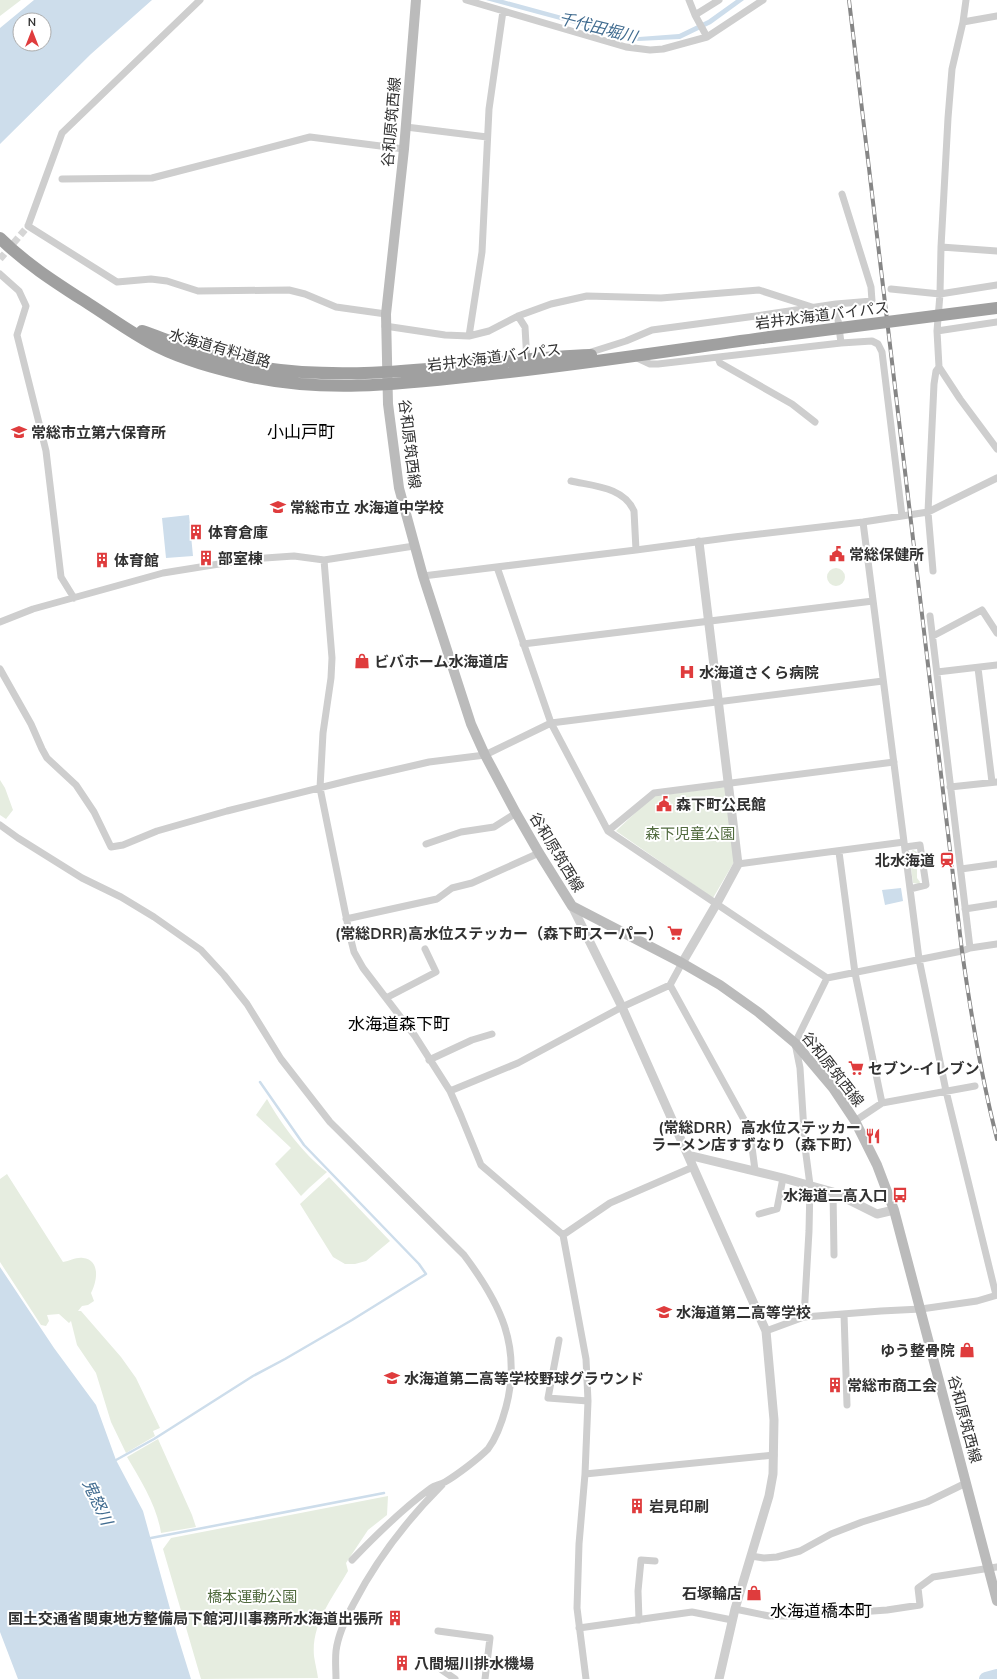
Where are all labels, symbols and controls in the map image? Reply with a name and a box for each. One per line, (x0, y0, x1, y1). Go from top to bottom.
water label: 千代田堀川 (557, 8, 641, 47)
north arrow (12, 12, 52, 52)
text: N (28, 15, 36, 29)
street label: 谷和原筑西線 (378, 76, 404, 168)
street label: 岩井水海道バイパス (754, 297, 890, 333)
street label: 水海道有料道路 (167, 324, 273, 372)
street label: 岩井水海道バイパス (426, 339, 562, 375)
street label: 谷和原筑西線 (395, 398, 425, 490)
district label: 小山戸町 (267, 421, 335, 442)
school or university icon: 常総市立第六保育所 (10, 423, 28, 441)
place label: 常総市立第六保育所 (31, 423, 166, 442)
school or university icon: 常総市立 水海道中学校 (269, 498, 287, 516)
place label: 常総市立 水海道中学校 (290, 498, 444, 517)
building icon: 体育倉庫 (187, 523, 205, 541)
place label: 体育倉庫 (208, 523, 268, 542)
public building icon: 常総保健所 (828, 545, 846, 563)
place label: 常総保健所 (849, 545, 924, 564)
building icon: 部室棟 (197, 549, 215, 567)
place label: 部室棟 (218, 549, 263, 568)
building icon: 体育館 (93, 551, 111, 569)
place label: 体育館 (114, 551, 159, 570)
shop icon: ビバホーム水海道店 (353, 652, 371, 670)
place label: ビバホーム水海道店 (374, 652, 509, 671)
hospital icon: 水海道さくら病院 (678, 663, 696, 681)
place label: 水海道さくら病院 (699, 663, 819, 682)
public building icon: 森下町公民館 (655, 795, 673, 813)
place label: 森下町公民館 (676, 795, 766, 814)
street label: 谷和原筑西線 (526, 809, 588, 895)
park label: 森下児童公園 (645, 824, 735, 843)
place label: 北水海道 (875, 851, 935, 870)
station icon: 北水海道 (938, 851, 956, 869)
place label: (常総DRR)高水位ステッカー（森下町スーパー） (335, 924, 663, 943)
supermarket icon: (常総DRR)高水位ステッカー（森下町スーパー） (666, 924, 684, 942)
district label: 水海道森下町 (348, 1013, 450, 1034)
street label: 谷和原筑西線 (798, 1028, 868, 1110)
supermarket icon: セブン-イレブン (847, 1059, 865, 1077)
place label: セブン-イレブン (868, 1059, 980, 1078)
place label: (常総DRR）高水位ステッカー ラーメン店すずなり（森下町） (652, 1118, 861, 1154)
restaurant icon: (常総DRR）高水位ステッカー ラーメン店すずなり（森下町） (864, 1127, 882, 1145)
place label: 水海道二高入口 (783, 1186, 888, 1205)
bus stop icon: 水海道二高入口 (891, 1186, 909, 1204)
school or university icon: 水海道第二高等学校 (655, 1303, 673, 1321)
place label: 水海道第二高等学校 (676, 1303, 811, 1322)
place label: ゆう整骨院 (880, 1341, 955, 1360)
shop icon: ゆう整骨院 (958, 1341, 976, 1359)
school or university icon: 水海道第二高等学校野球グラウンド (383, 1369, 401, 1387)
place label: 水海道第二高等学校野球グラウンド (404, 1369, 644, 1388)
street label: 谷和原筑西線 (944, 1373, 986, 1465)
building icon: 常総市商工会 (826, 1376, 844, 1394)
place label: 常総市商工会 (847, 1376, 937, 1395)
water label: 鬼怒川 (79, 1476, 118, 1530)
building icon: 岩見印刷 (628, 1497, 646, 1515)
place label: 岩見印刷 (649, 1497, 709, 1516)
place label: 石塚輪店 (682, 1584, 742, 1603)
shop icon: 石塚輪店 (745, 1584, 763, 1602)
park label: 橋本運動公園 (207, 1587, 297, 1606)
district label: 水海道橋本町 (770, 1600, 872, 1621)
place label: 国土交通省関東地方整備局下館河川事務所水海道出張所 (8, 1609, 383, 1628)
building icon: 国土交通省関東地方整備局下館河川事務所水海道出張所 (386, 1609, 404, 1627)
building icon: 八間堀川排水機場 (393, 1654, 411, 1672)
place label: 八間堀川排水機場 (414, 1654, 534, 1673)

